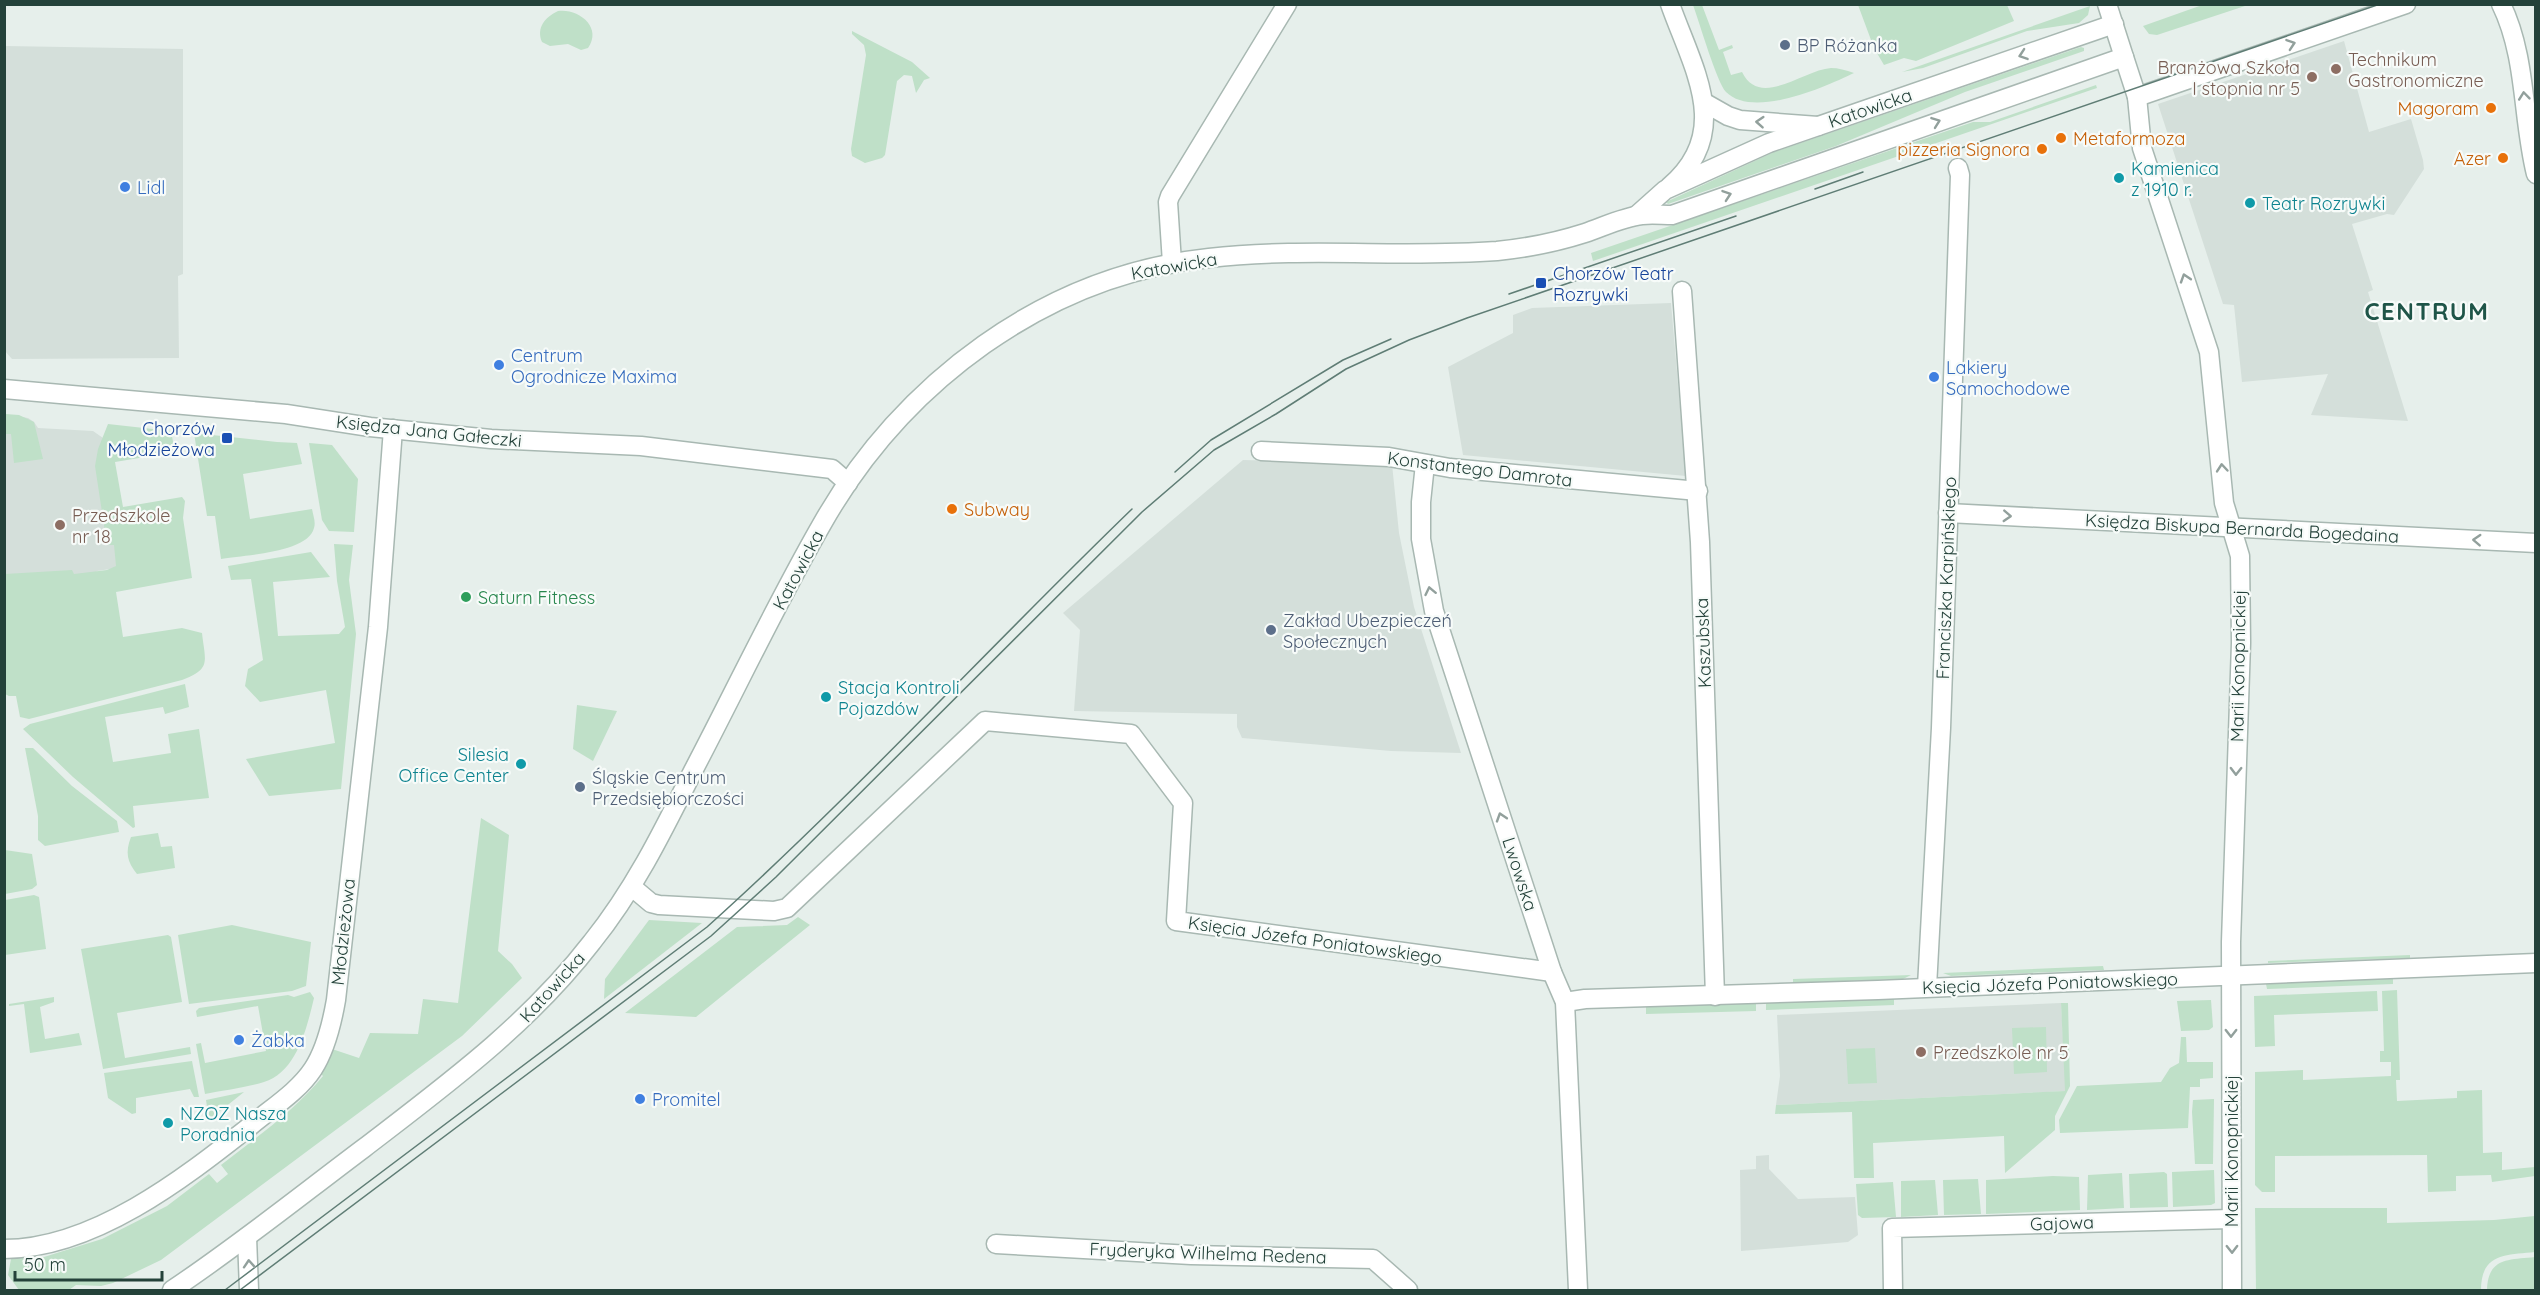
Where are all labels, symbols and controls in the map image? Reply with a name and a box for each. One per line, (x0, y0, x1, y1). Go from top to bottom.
place label: BP Różanka (1797, 34, 1898, 57)
marker: BP Różanka (1778, 38, 1792, 52)
one-way arrow (2285, 38, 2296, 51)
one-way arrow (2018, 48, 2029, 60)
place label: Technikum Gastronomiczne (2348, 48, 2484, 92)
place label: Branżowa Szkoła I stopnia nr 5 (2157, 56, 2300, 100)
marker: Technikum Gastronomiczne (2329, 62, 2343, 76)
marker: Branżowa Szkoła I stopnia nr 5 (2305, 70, 2319, 84)
street label: Katowicka (1825, 83, 1915, 133)
one-way arrow (2518, 91, 2531, 100)
place label: Magoram (2397, 97, 2479, 120)
marker: Magoram (2484, 101, 2498, 115)
one-way arrow (1755, 116, 1764, 129)
one-way arrow (1930, 116, 1941, 129)
place label: Metaformoza (2073, 127, 2185, 150)
marker: Metaformoza (2054, 131, 2068, 145)
place label: pizzeria Signora (1897, 138, 2030, 161)
marker: pizzeria Signora (2035, 142, 2049, 156)
place label: Azer (2454, 147, 2491, 170)
marker: Azer (2496, 151, 2510, 165)
place label: Kamienica z 1910 r. (2131, 157, 2219, 201)
marker: Kamienica z 1910 r. (2112, 171, 2126, 185)
place label: Lidl (137, 176, 165, 199)
marker: Lidl (118, 180, 132, 194)
one-way arrow (1721, 190, 1732, 203)
place label: Teatr Rozrywki (2262, 192, 2385, 215)
marker: Teatr Rozrywki (2243, 196, 2257, 210)
street label: Katowicka (1129, 247, 1219, 285)
place label: Chorzów Teatr Rozrywki (1553, 262, 1674, 306)
one-way arrow (2179, 273, 2192, 283)
marker: Chorzów Teatr Rozrywki (1534, 276, 1548, 290)
district label: CENTRUM (2365, 296, 2489, 326)
place label: Centrum Ogrodnicze Maxima (511, 344, 677, 388)
place label: Lakiery Samochodowe (1946, 356, 2070, 400)
marker: Centrum Ogrodnicze Maxima (492, 358, 506, 372)
marker: Lakiery Samochodowe (1927, 370, 1941, 384)
street label: Księdza Jana Gałeczki (335, 410, 523, 452)
place label: Chorzów Młodzieżowa (108, 417, 215, 461)
marker: Chorzów Młodzieżowa (220, 431, 234, 445)
street label: Konstantego Damrota (1386, 446, 1574, 492)
one-way arrow (2215, 463, 2228, 472)
street label: Franciszka Karpińskiego (1931, 476, 1961, 680)
place label: Subway (964, 498, 1030, 521)
marker: Subway (945, 502, 959, 516)
place label: Przedszkole nr 18 (72, 504, 170, 548)
street label: Księdza Biskupa Bernarda Bogedaina (2084, 508, 2400, 548)
one-way arrow (2002, 509, 2011, 522)
marker: Przedszkole nr 18 (53, 518, 67, 532)
street label: Katowicka (767, 526, 829, 614)
one-way arrow (2473, 534, 2482, 547)
place label: Saturn Fitness (478, 586, 595, 609)
one-way arrow (1424, 586, 1437, 596)
marker: Saturn Fitness (459, 590, 473, 604)
street label: Marii Konopnickiej (2225, 590, 2251, 742)
street label: Kaszubska (1690, 598, 1716, 688)
place label: Zakład Ubezpieczeń Społecznych (1283, 609, 1452, 653)
marker: Zakład Ubezpieczeń Społecznych (1264, 623, 1278, 637)
place label: Stacja Kontroli Pojazdów (838, 676, 960, 720)
marker: Stacja Kontroli Pojazdów (819, 690, 833, 704)
place label: Silesia Office Center (399, 743, 509, 787)
marker: Silesia Office Center (514, 757, 528, 771)
place label: Śląskie Centrum Przedsiębiorczości (592, 766, 744, 810)
one-way arrow (2230, 767, 2242, 776)
marker: Śląskie Centrum Przedsiębiorczości (573, 780, 587, 794)
one-way arrow (1496, 812, 1509, 823)
street label: Lwowska (1497, 834, 1543, 914)
street label: Młodzieżowa (326, 877, 360, 987)
street label: Księcia Józefa Poniatowskiego (1187, 911, 1443, 969)
street label: Katowicka (514, 947, 590, 1027)
street label: Księcia Józefa Poniatowskiego (1922, 967, 2178, 999)
one-way arrow (2225, 1028, 2237, 1037)
place label: Żabka (251, 1029, 305, 1052)
marker: Żabka (232, 1033, 246, 1047)
place label: Przedszkole nr 5 (1933, 1041, 2068, 1064)
marker: Przedszkole nr 5 (1914, 1045, 1928, 1059)
street label: Marii Konopnickiej (2220, 1075, 2243, 1227)
place label: Promitel (652, 1088, 721, 1111)
marker: Promitel (633, 1092, 647, 1106)
place label: NZOZ Nasza Poradnia (180, 1102, 287, 1146)
marker: NZOZ Nasza Poradnia (161, 1116, 175, 1130)
street label: Gajowa (2030, 1210, 2094, 1236)
street label: Fryderyka Wilhelma Redena (1089, 1237, 1327, 1269)
scale bar (15, 1244, 162, 1282)
one-way arrow (2226, 1244, 2238, 1253)
text: 50 m (24, 1253, 66, 1276)
one-way arrow (243, 1259, 256, 1268)

